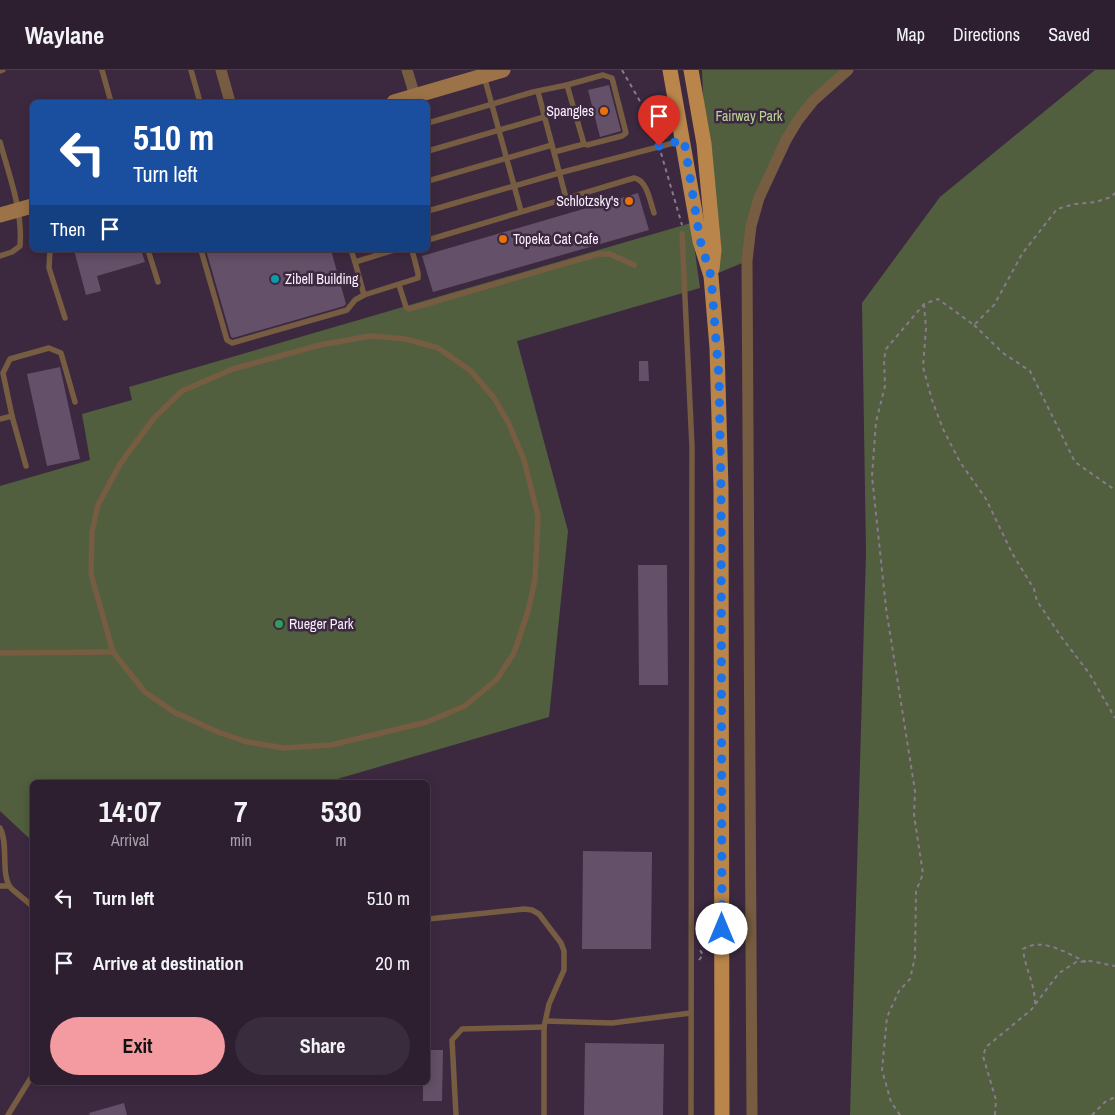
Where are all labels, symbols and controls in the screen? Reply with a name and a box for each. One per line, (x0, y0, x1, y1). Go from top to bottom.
text: Waylane (25, 19, 104, 51)
text: Map (896, 22, 925, 47)
text: Directions (953, 22, 1020, 47)
text: Saved (1048, 22, 1090, 47)
pin (638, 95, 680, 146)
place label: Spangles (546, 102, 594, 120)
icon: arrive (645, 102, 673, 130)
marker: Spangles (598, 105, 610, 117)
park label: Fairway Park (715, 107, 783, 125)
text: 510 m (133, 114, 214, 161)
icon: left (50, 120, 115, 185)
text: Turn left (133, 159, 198, 189)
place label: Schlotzsky's (556, 192, 619, 210)
marker: Schlotzsky's (623, 195, 635, 207)
icon: arrive (96, 215, 124, 243)
text: Then (50, 216, 86, 242)
place label: Topeka Cat Cafe (513, 230, 599, 248)
marker: Topeka Cat Cafe (497, 233, 509, 245)
place label: Zibell Building (285, 270, 359, 288)
marker: Zibell Building (269, 273, 281, 285)
place label: Rueger Park (289, 615, 354, 633)
marker: Rueger Park (273, 618, 285, 630)
text: 14:07 (99, 791, 161, 831)
text: 7 (234, 791, 248, 831)
text: 530 (320, 791, 361, 831)
text: Arrival (111, 829, 149, 851)
text: min (230, 829, 252, 851)
text: m (335, 829, 346, 851)
icon: left (50, 884, 78, 912)
text: Turn left (93, 885, 154, 911)
text: 510 m (367, 885, 410, 911)
position arrow (695, 902, 747, 954)
icon: arrive (50, 949, 78, 977)
text: Arrive at destination (93, 950, 244, 976)
text: 20 m (375, 950, 410, 976)
button: Exit (50, 1017, 225, 1075)
button: Share (235, 1017, 410, 1075)

